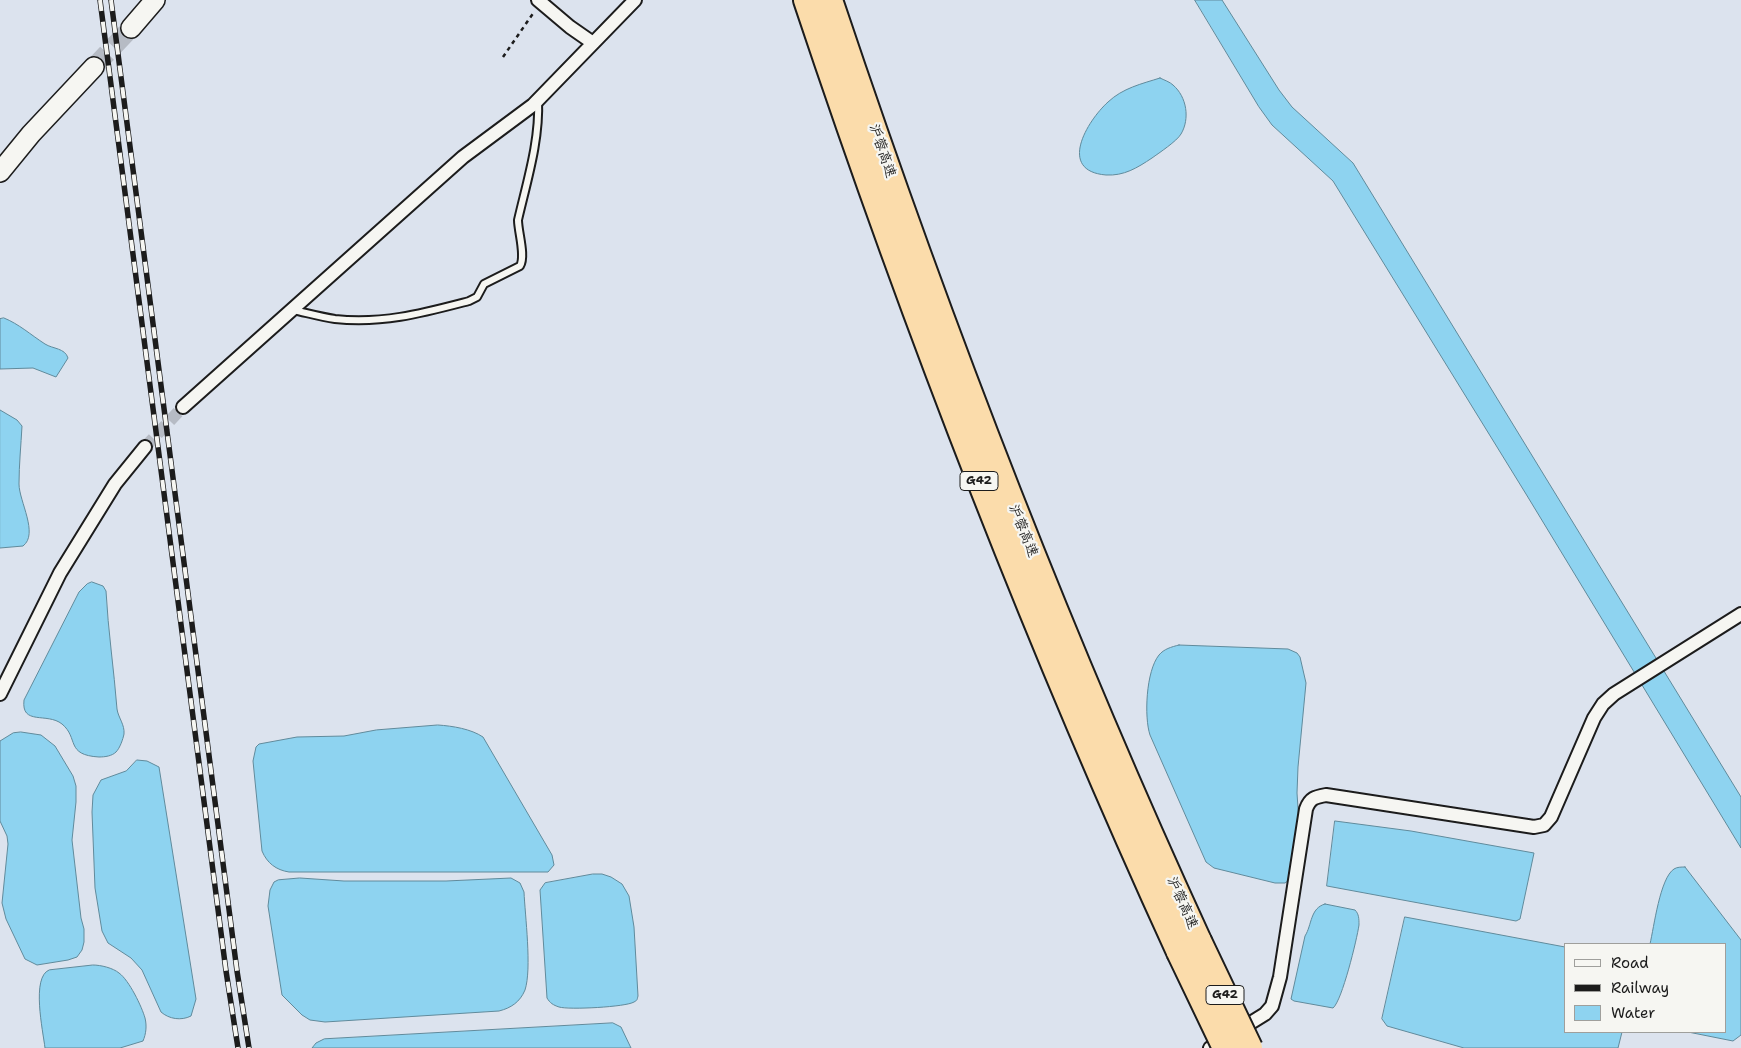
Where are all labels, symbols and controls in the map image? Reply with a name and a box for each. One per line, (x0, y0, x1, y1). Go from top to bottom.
street label: 沪蓉高速 (865, 122, 899, 180)
road number: G42 (960, 472, 998, 491)
street label: 沪蓉高速 (1005, 502, 1041, 560)
street label: 沪蓉高速 (1163, 874, 1201, 932)
legend (1564, 943, 1726, 1033)
text: Road (1611, 953, 1649, 973)
text: Railway (1611, 978, 1669, 998)
road number: G42 (1206, 986, 1244, 1004)
text: Water (1611, 1003, 1655, 1023)

